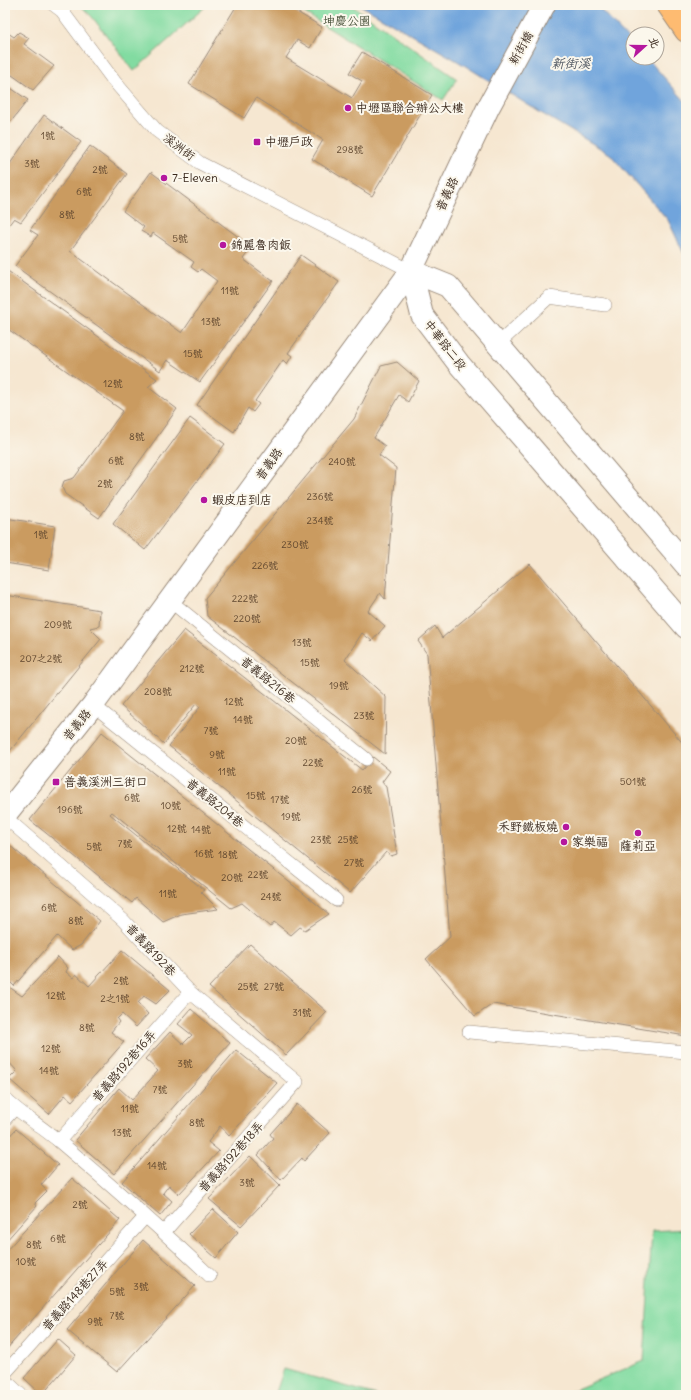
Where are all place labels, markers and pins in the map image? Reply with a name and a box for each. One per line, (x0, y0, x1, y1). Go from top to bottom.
place label: 中壢區聯合辦公大樓 (356, 100, 464, 115)
marker: 中壢區聯合辦公大樓 (343, 103, 353, 113)
place label: 中壢戶政 (265, 134, 313, 149)
marker: 中壢戶政 (252, 137, 262, 147)
place label: 7-Eleven (172, 170, 218, 185)
marker: 7-Eleven (159, 173, 169, 183)
place label: 錦麗魯肉飯 (231, 237, 291, 252)
marker: 錦麗魯肉飯 (218, 240, 228, 250)
place label: 蝦皮店到店 (212, 492, 272, 507)
marker: 蝦皮店到店 (199, 495, 209, 505)
place label: 普義溪洲三街口 (64, 774, 148, 789)
marker: 普義溪洲三街口 (51, 777, 61, 787)
place label: 禾野鐵板燒 (498, 819, 558, 834)
marker: 禾野鐵板燒 (561, 822, 571, 832)
marker: 薩莉亞 (633, 828, 643, 838)
place label: 家樂福 (572, 834, 608, 849)
marker: 家樂福 (559, 837, 569, 847)
place label: 薩莉亞 (620, 838, 656, 853)

